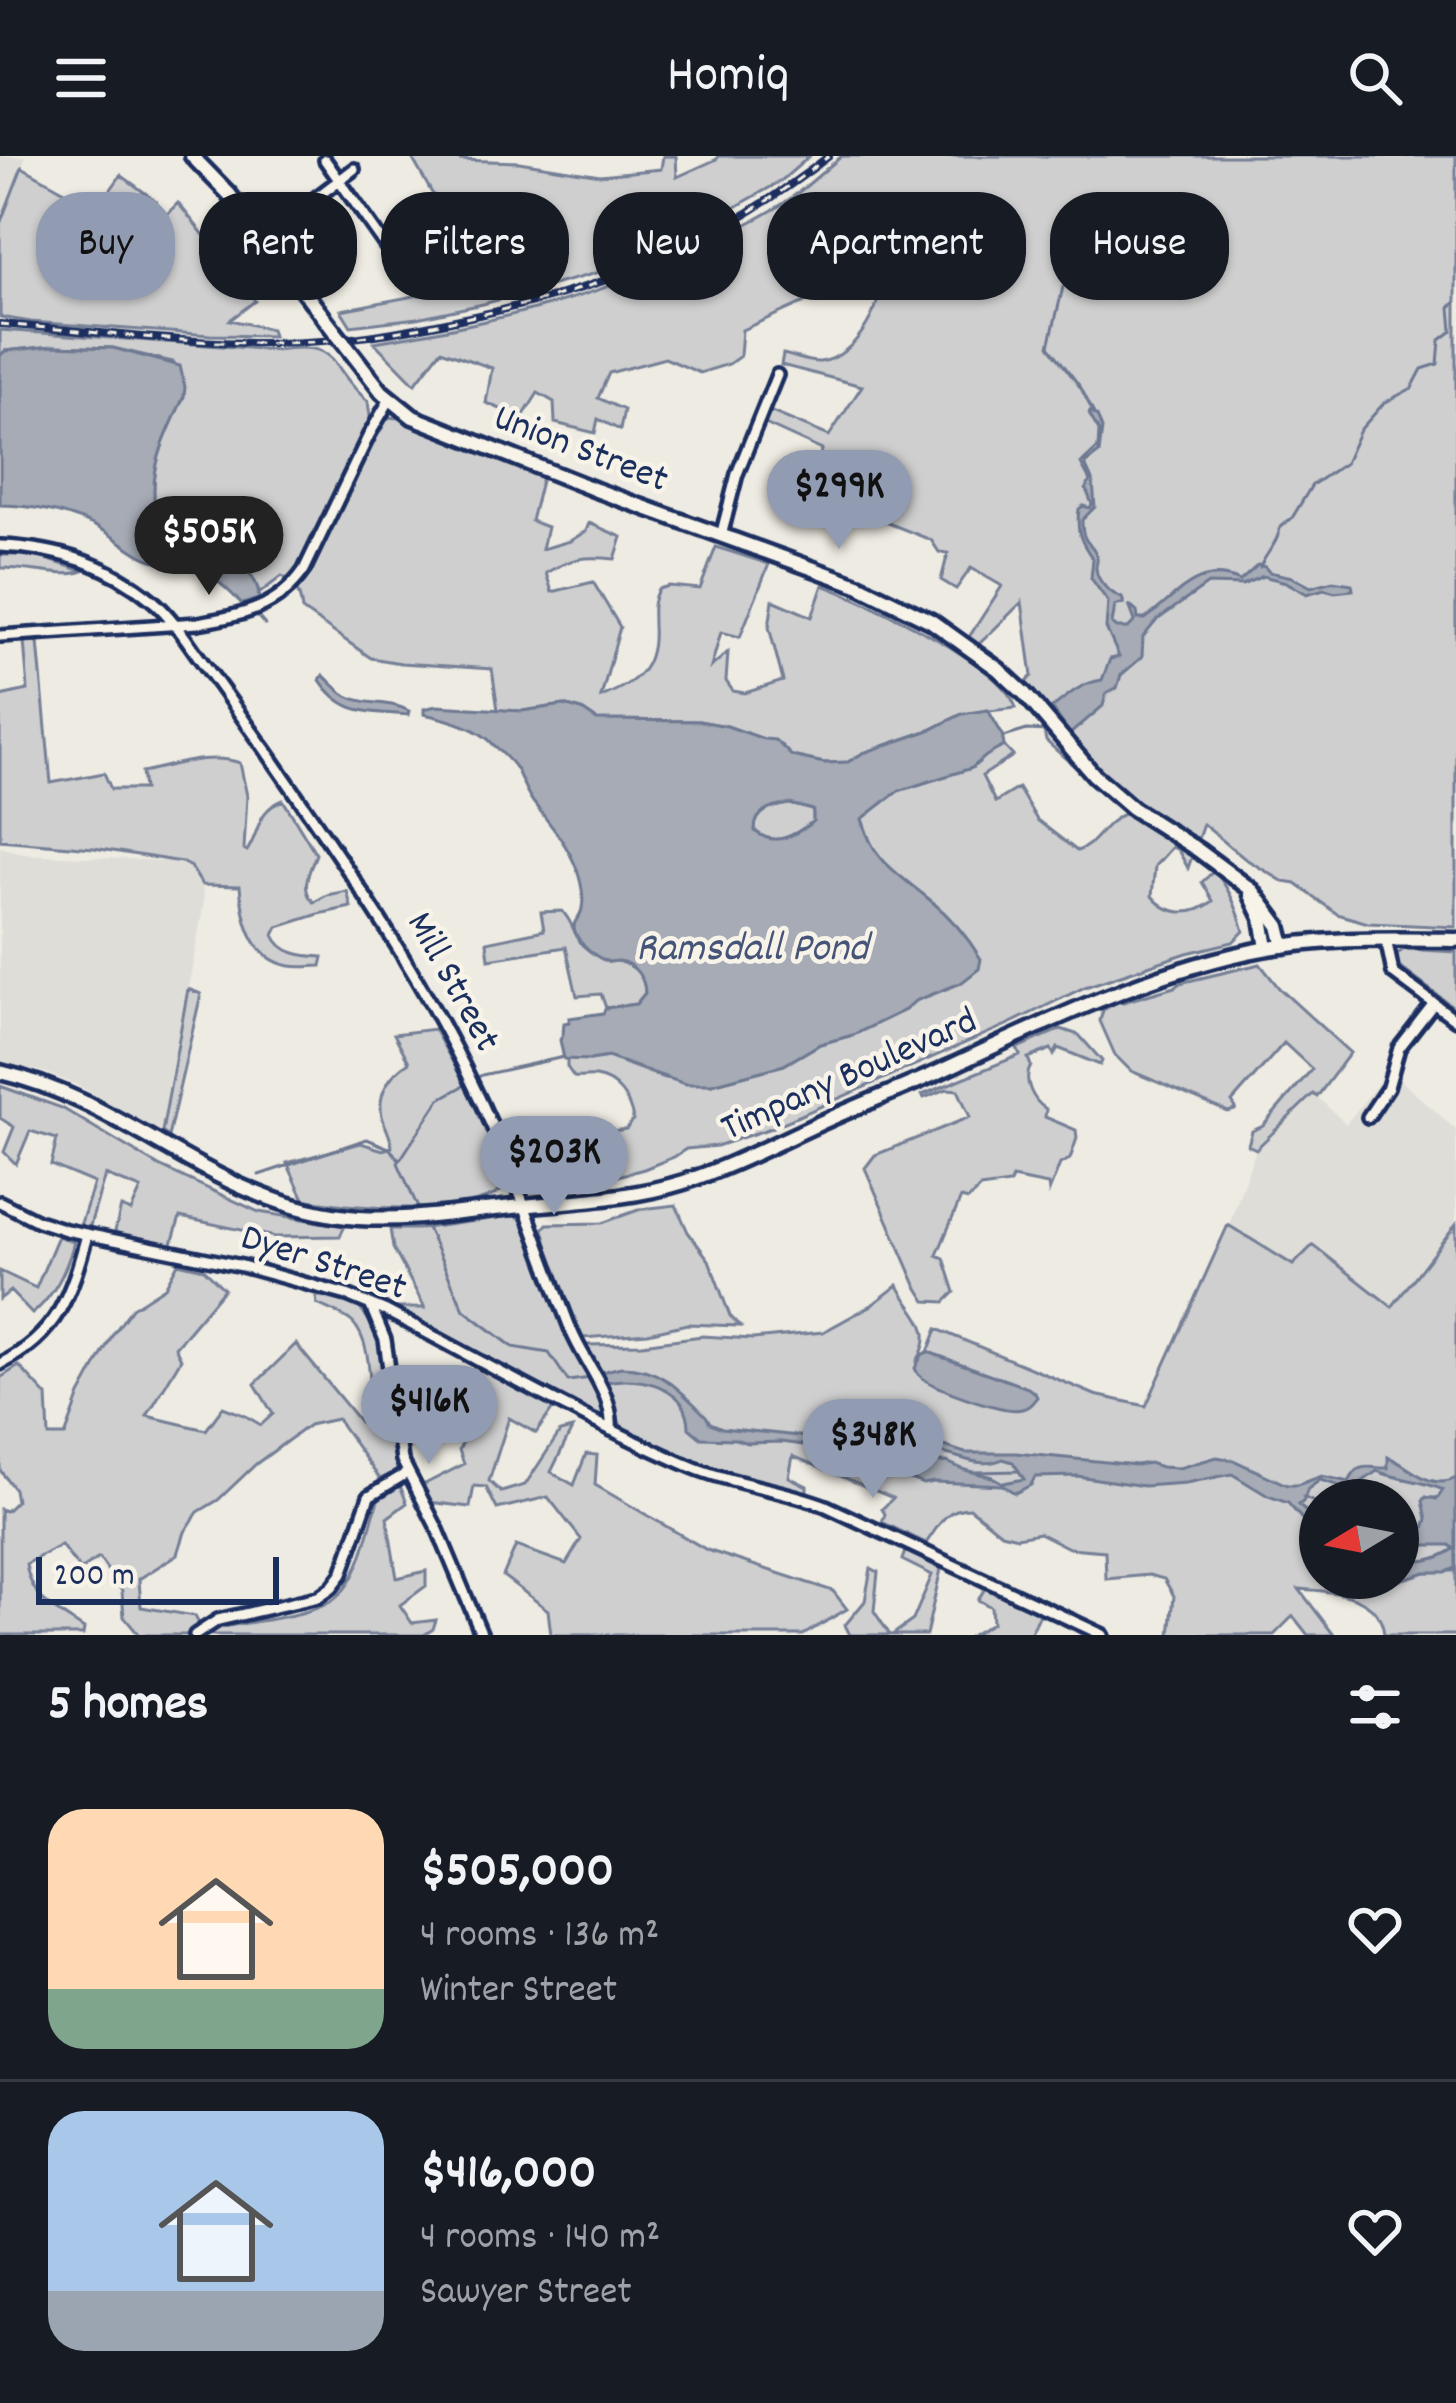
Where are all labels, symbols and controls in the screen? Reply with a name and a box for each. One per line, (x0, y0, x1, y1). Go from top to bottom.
text: Homiq (667, 40, 789, 117)
icon: menu (48, 45, 114, 111)
icon: search (1342, 45, 1408, 111)
chip: Buy (36, 192, 175, 300)
chip: Rent (199, 192, 357, 300)
chip: Filters (381, 192, 569, 300)
chip: New (593, 192, 743, 300)
chip: Apartment (767, 192, 1026, 300)
chip: House (1050, 192, 1229, 300)
street label: Union Street (485, 393, 675, 509)
pin: $299K (755, 450, 923, 552)
text: $299K (794, 461, 884, 516)
pin: $505K (125, 496, 293, 598)
text: $505K (161, 507, 257, 562)
street label: Mill Street (390, 903, 512, 1063)
water label: Ramsdall Pond (636, 921, 874, 981)
street label: Timpany Boulevard (713, 996, 987, 1158)
pin: $203K (470, 1116, 638, 1218)
text: $203K (507, 1127, 601, 1182)
street label: Dyer Street (233, 1212, 413, 1318)
pin: $416K (345, 1365, 513, 1467)
text: $416K (388, 1376, 470, 1431)
pin: $348K (789, 1399, 957, 1501)
text: $348K (830, 1410, 916, 1465)
north arrow (1299, 1479, 1419, 1599)
map controls (1299, 1479, 1419, 1599)
scale bar (36, 1551, 279, 1604)
text: 200 m (54, 1554, 135, 1601)
text: 5 homes (48, 1671, 208, 1743)
icon: filters (1342, 1674, 1408, 1740)
text: $505,000 (420, 1838, 614, 1910)
icon: home (144, 1857, 288, 2001)
icon: heart (1342, 1896, 1408, 1962)
text: 4 rooms · 136 m² (420, 1910, 659, 1965)
text: Winter Street (420, 1965, 617, 2020)
text: $416,000 (420, 2140, 596, 2212)
icon: home (144, 2159, 288, 2303)
icon: heart (1342, 2198, 1408, 2264)
text: 4 rooms · 140 m² (420, 2212, 660, 2267)
text: Sawyer Street (420, 2267, 632, 2322)

